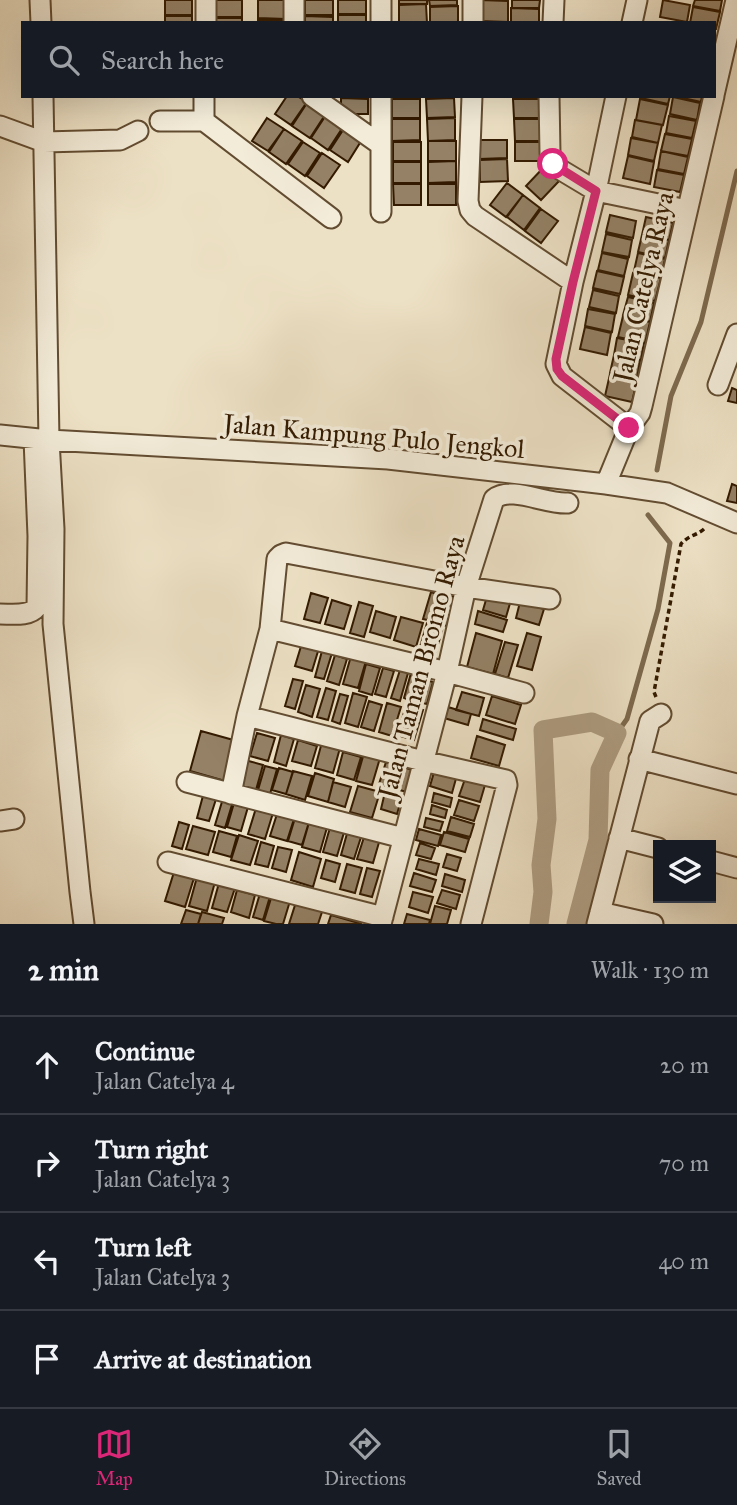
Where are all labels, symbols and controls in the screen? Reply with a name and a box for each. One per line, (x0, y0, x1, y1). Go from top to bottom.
search box (21, 21, 716, 98)
icon: search (45, 41, 83, 79)
text: Search here (101, 44, 224, 76)
route start (537, 148, 568, 179)
street label: Jalan Catelya Raya (605, 189, 680, 388)
street label: Jalan Kampung Pulo Jengkol (219, 407, 526, 465)
route end (613, 412, 644, 443)
street label: Jalan Taman Bromo Raya (370, 532, 472, 805)
map controls (653, 840, 716, 903)
button: layers (653, 840, 716, 903)
text: 2 min (28, 952, 99, 988)
text: Walk · 130 m (591, 956, 709, 984)
text: Continue (95, 1035, 195, 1067)
icon: ahead (28, 1046, 66, 1084)
text: 20 m (660, 1051, 709, 1079)
text: Jalan Catelya 4 (95, 1067, 234, 1095)
text: Turn right (95, 1133, 208, 1165)
icon: right (28, 1144, 66, 1182)
text: 70 m (659, 1149, 709, 1177)
text: Jalan Catelya 3 (95, 1165, 230, 1193)
text: Turn left (95, 1231, 191, 1263)
icon: left (28, 1242, 66, 1280)
text: 40 m (659, 1247, 709, 1275)
text: Jalan Catelya 3 (95, 1263, 230, 1291)
icon: arrive (28, 1340, 66, 1378)
text: Arrive at destination (95, 1343, 312, 1375)
tab: Map (95, 1425, 133, 1490)
tab: Directions (324, 1425, 406, 1490)
tab: Saved (597, 1425, 642, 1490)

